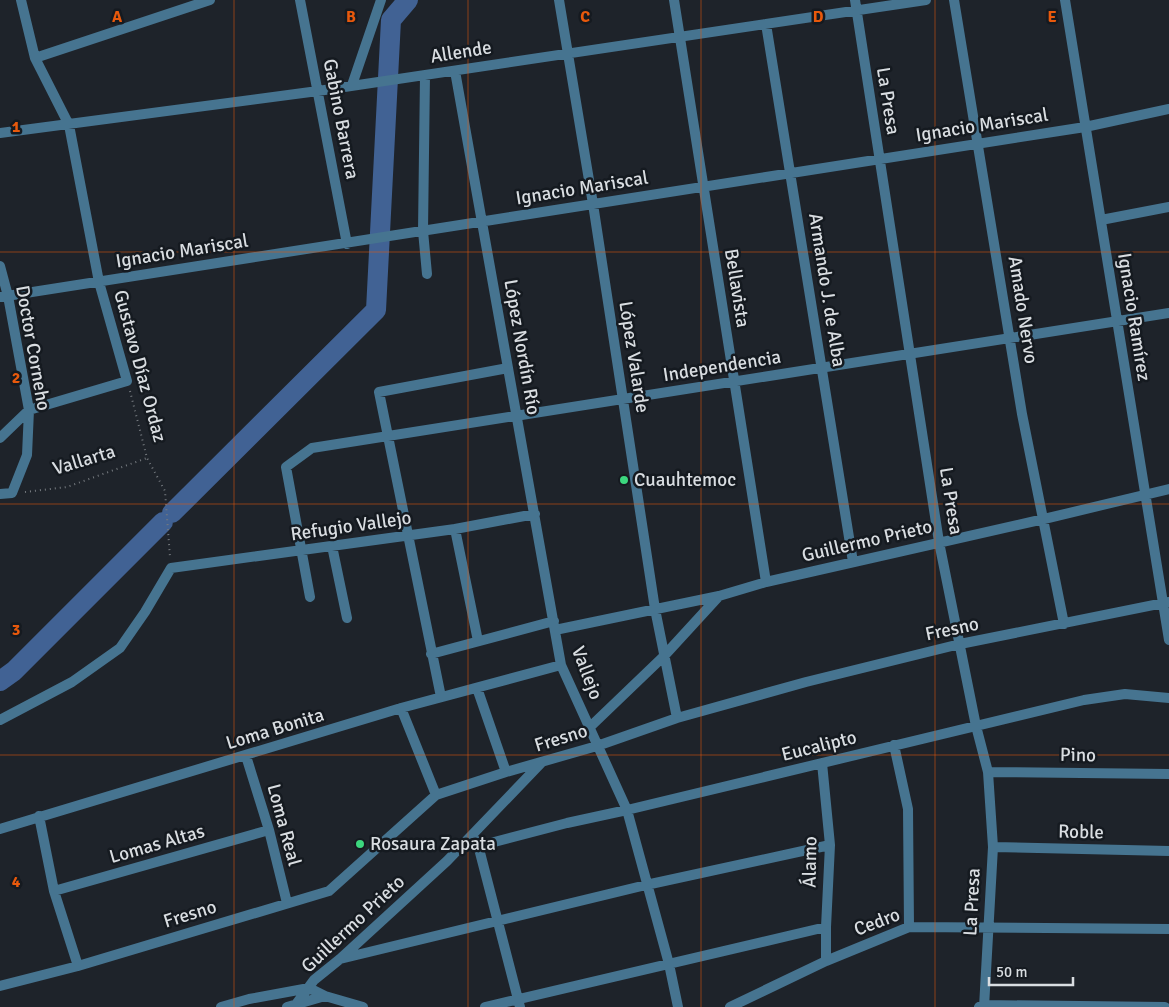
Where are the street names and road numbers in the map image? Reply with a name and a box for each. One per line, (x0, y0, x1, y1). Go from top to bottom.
street label: Allende (429, 35, 493, 69)
street label: Gabino Barrera (318, 57, 364, 181)
street label: La Presa (871, 65, 905, 137)
street label: Ignacio Mariscal (914, 103, 1050, 147)
street label: Ignacio Mariscal (514, 166, 650, 210)
street label: Armando J. de Alba (803, 211, 851, 369)
street label: Ignacio Mariscal (114, 229, 250, 273)
street label: Bellavista (719, 247, 755, 329)
street label: Ignacio Ramírez (1112, 251, 1156, 383)
street label: Amado Nervo (1003, 254, 1043, 366)
street label: López Nordín Río (498, 277, 546, 417)
street label: Doctor Corneho (10, 283, 56, 413)
street label: Gustavo Díaz Ordaz (108, 287, 172, 445)
street label: López Valarde (613, 299, 655, 415)
street label: Independencia (661, 345, 783, 387)
street label: Vallarta (50, 439, 118, 481)
street label: La Presa (934, 465, 968, 537)
street label: Refugio Vallejo (289, 506, 413, 546)
street label: Guillermo Prieto (800, 514, 935, 568)
street label: Fresno (923, 612, 981, 646)
street label: Vallejo (566, 643, 608, 703)
street label: Loma Bonita (223, 703, 327, 755)
street label: Fresno (532, 719, 591, 757)
street label: Eucalipto (779, 725, 859, 767)
street label: Pino (1060, 743, 1096, 767)
street label: Loma Real (262, 781, 306, 869)
street label: Lomas Altas (107, 819, 207, 869)
street label: Roble (1058, 820, 1104, 844)
street label: Álamo (798, 836, 822, 888)
street label: La Presa (958, 867, 986, 937)
street label: Guillermo Prieto (296, 870, 410, 978)
street label: Fresno (161, 895, 220, 933)
street label: Cedro (851, 902, 904, 942)

